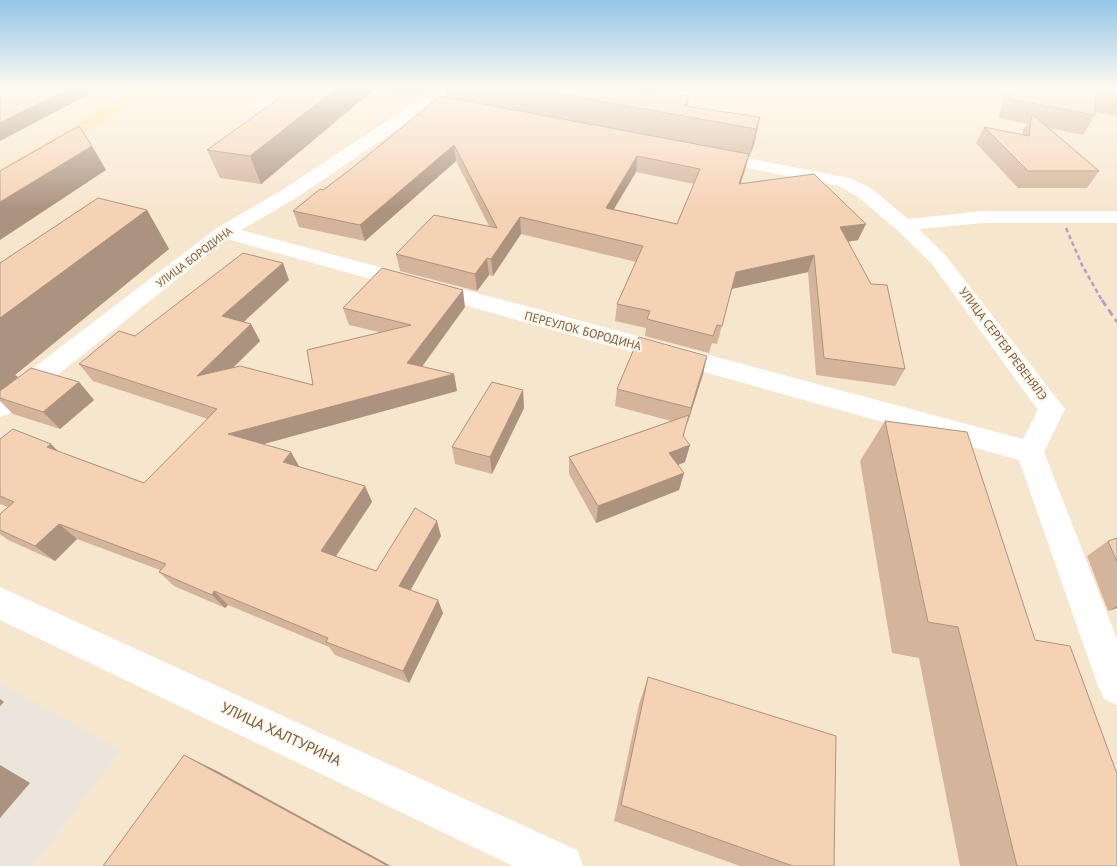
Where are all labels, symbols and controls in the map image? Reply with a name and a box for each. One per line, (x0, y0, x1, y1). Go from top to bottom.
street label: УЛИЦА БОРОДИНА (153, 223, 235, 290)
street label: УЛИЦА СЕРГЕЯ РЕВЕНЯЛЭ (956, 284, 1051, 403)
street label: ПЕРЕУЛОК БОРОДИНА (523, 308, 643, 353)
street label: УЛИЦА ХАЛТУРИНА (218, 697, 345, 770)

